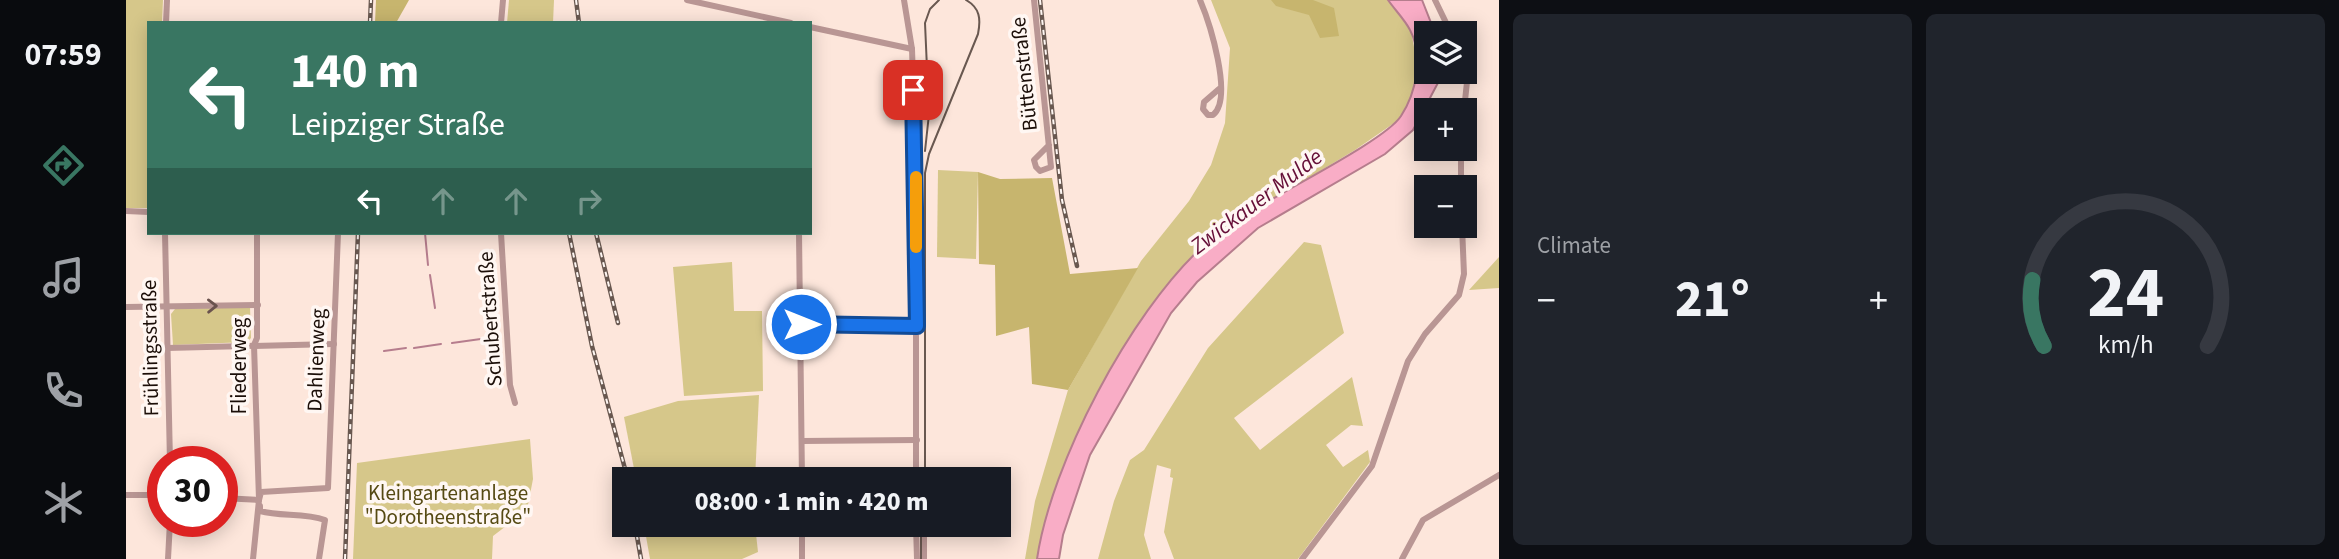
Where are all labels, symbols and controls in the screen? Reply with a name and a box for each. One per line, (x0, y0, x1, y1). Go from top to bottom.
street label: Büttenstraße (1003, 15, 1045, 133)
map controls (1414, 21, 1477, 238)
button: layers (1414, 21, 1477, 84)
text: 07:59 (24, 32, 102, 78)
text: 140 m (290, 37, 419, 107)
icon: left (175, 49, 266, 140)
pin (883, 60, 943, 120)
icon: arrive (894, 71, 932, 109)
button: + (1414, 98, 1477, 161)
text: Leipziger Straße (290, 102, 505, 148)
water label: Zwickauer Mulde (1182, 140, 1330, 263)
icon: directions (39, 141, 88, 190)
button: − (1414, 175, 1477, 238)
icon: left (351, 182, 389, 220)
icon: ahead (424, 182, 462, 220)
icon: ahead (497, 182, 535, 220)
icon: right (570, 182, 608, 220)
text: Climate (1537, 229, 1611, 262)
text: 24 (2087, 241, 2164, 345)
street label: Schubertstraße (470, 251, 510, 387)
icon: music (39, 253, 88, 302)
text: 21° (1675, 263, 1750, 337)
text: − (1537, 274, 1556, 328)
text: + (1869, 274, 1888, 328)
street label: Frühlingsstraße (134, 279, 166, 417)
position arrow (764, 287, 838, 361)
one-way arrow (207, 298, 218, 314)
street label: Dahlienweg (299, 308, 333, 412)
street label: Fliederweg (224, 317, 254, 414)
text: km/h (2098, 326, 2153, 362)
icon: phone (39, 366, 88, 415)
speed limit sign: 30 (147, 446, 238, 537)
icon: climate (39, 478, 88, 527)
park label: Kleingartenanlage "Dorotheenstraße" (365, 478, 531, 532)
text: 08:00 · 1 min · 420 m (695, 483, 928, 520)

